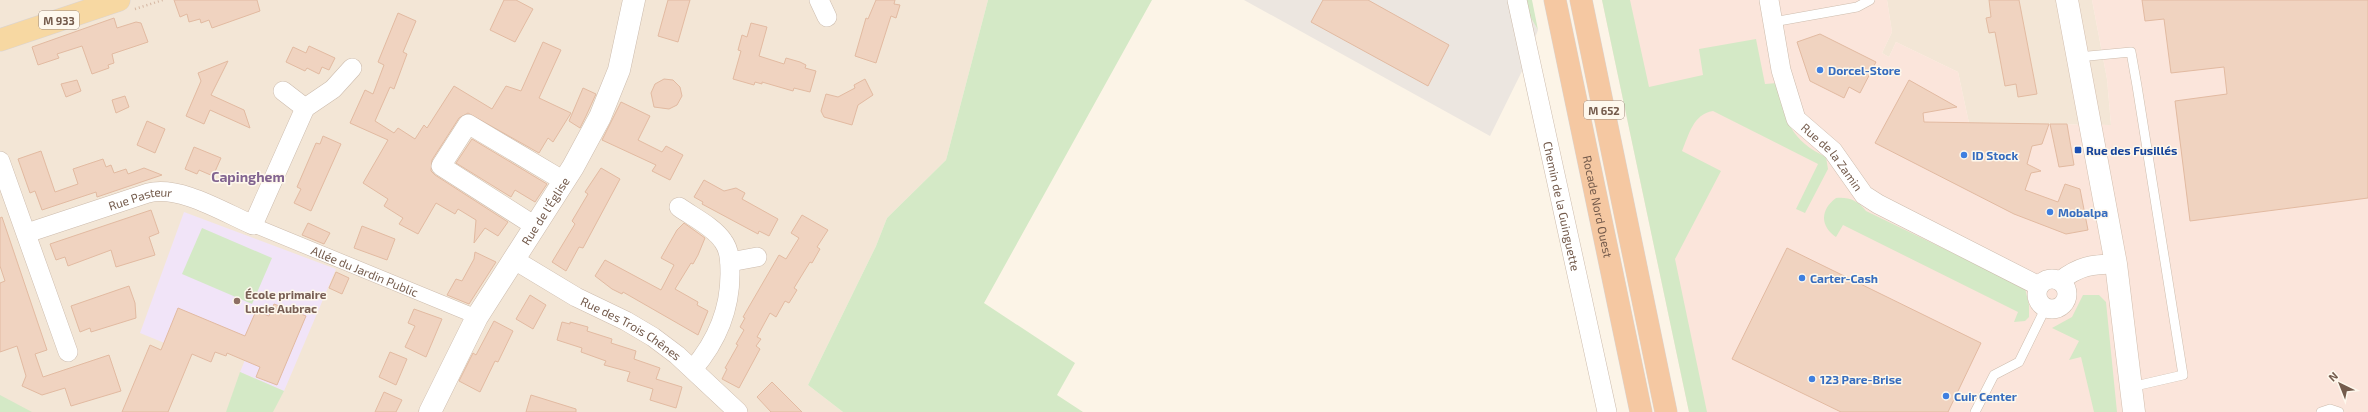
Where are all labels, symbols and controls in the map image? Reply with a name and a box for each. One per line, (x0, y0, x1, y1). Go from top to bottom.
road number: M 933 (39, 11, 79, 29)
place label: Dorcel-Store (1828, 63, 1901, 77)
marker: Dorcel-Store (1815, 65, 1825, 75)
road number: M 652 (1584, 101, 1624, 119)
street label: Rue de la Zamin (1799, 120, 1866, 193)
street label: Chemin de la Guinguette (1541, 140, 1583, 272)
place label: Rue des Fusillés (2086, 143, 2177, 157)
marker: Rue des Fusillés (2073, 145, 2083, 155)
place label: ID Stock (1972, 148, 2018, 162)
marker: ID Stock (1959, 150, 1969, 160)
street label: Rocade Nord Ouest (1581, 154, 1616, 259)
district label: Capinghem (211, 168, 285, 185)
street label: Rue de l'Église (518, 174, 572, 247)
street label: Rue Pasteur (107, 184, 173, 213)
place label: Mobalpa (2058, 205, 2108, 219)
marker: Mobalpa (2045, 207, 2055, 217)
street label: Allée du Jardin Public (309, 243, 421, 299)
place label: Carter-Cash (1810, 271, 1878, 285)
marker: Carter-Cash (1797, 273, 1807, 283)
place label: École primaire Lucie Aubrac (245, 287, 327, 315)
street label: Rue des Trois Chênes (579, 293, 684, 363)
marker: École primaire Lucie Aubrac (232, 296, 242, 306)
north arrow (2320, 364, 2360, 404)
text: N (2325, 369, 2340, 384)
place label: 123 Pare-Brise (1820, 372, 1902, 386)
marker: 123 Pare-Brise (1807, 374, 1817, 384)
place label: Cuir Center (1954, 389, 2017, 403)
marker: Cuir Center (1941, 391, 1951, 401)

